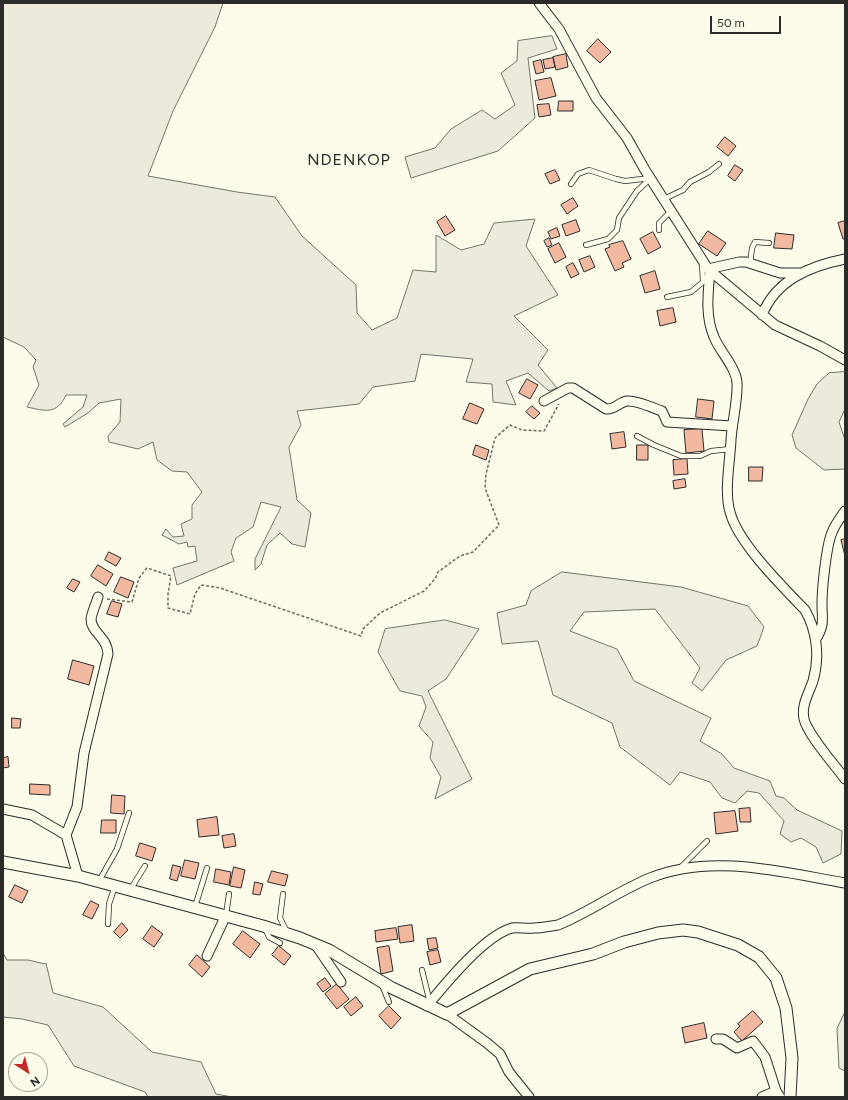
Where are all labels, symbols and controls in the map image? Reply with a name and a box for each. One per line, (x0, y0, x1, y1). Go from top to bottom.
scale bar (712, 8, 783, 34)
text: 50 m (717, 16, 745, 30)
district label: NDENKOP (307, 150, 391, 170)
north arrow (8, 1052, 48, 1092)
text: N (28, 1074, 42, 1089)

